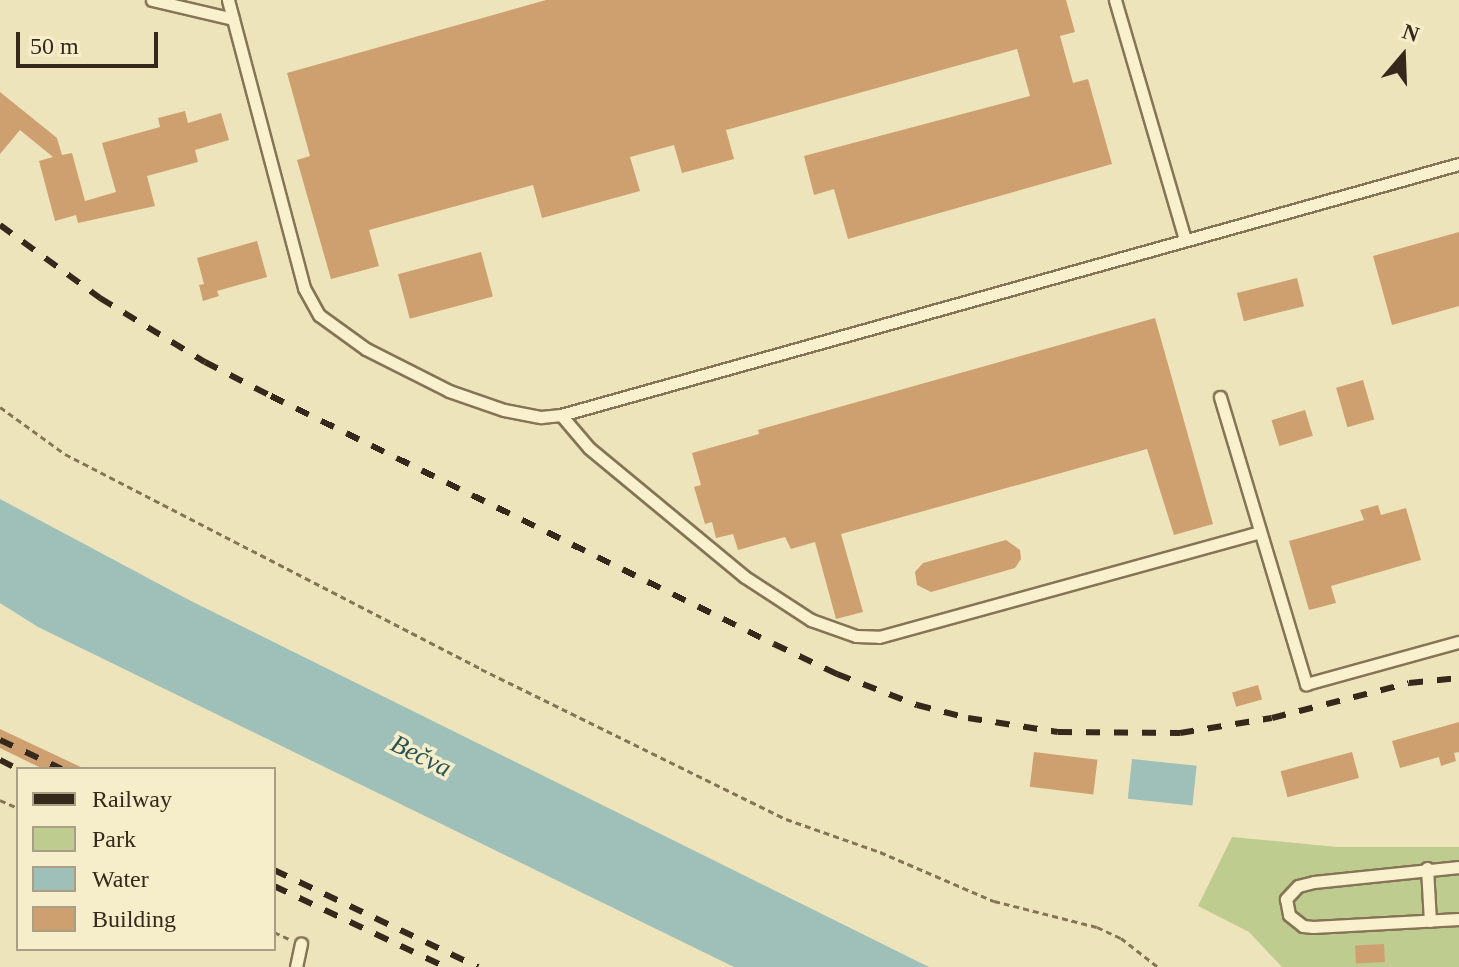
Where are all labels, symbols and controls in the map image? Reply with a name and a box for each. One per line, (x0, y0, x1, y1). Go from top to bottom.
scale bar (20, 16, 162, 66)
north arrow (1363, 16, 1443, 96)
text: N (1399, 18, 1423, 47)
text: 50 m (30, 33, 79, 59)
water label: Bečva (386, 728, 456, 784)
legend (16, 767, 276, 951)
text: Railway (92, 786, 172, 812)
text: Park (92, 826, 136, 852)
text: Water (92, 866, 149, 892)
text: Building (92, 906, 176, 932)

